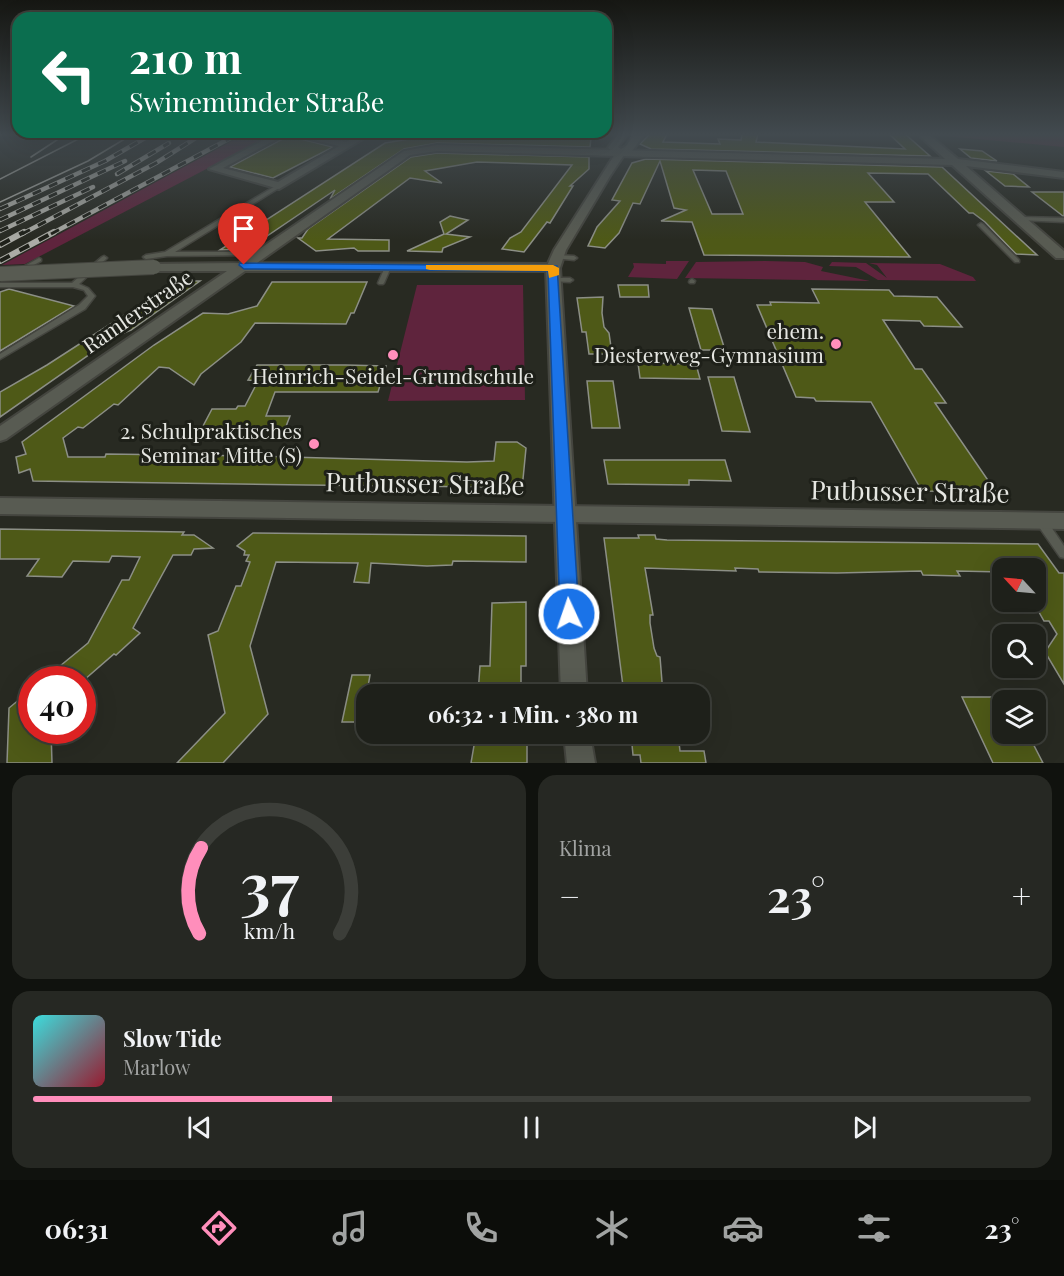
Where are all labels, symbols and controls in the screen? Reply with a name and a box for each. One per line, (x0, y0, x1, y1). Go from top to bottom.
text: 210 m (129, 29, 242, 85)
icon: left (30, 36, 108, 114)
text: Swinemünder Straße (129, 83, 384, 119)
pin (218, 203, 269, 265)
icon: arrive (227, 212, 260, 245)
street label: Ramlerstraße (76, 262, 197, 359)
place label: ehem. Diesterweg-Gymnasium (594, 316, 824, 368)
marker: ehem. Diesterweg-Gymnasium (829, 337, 843, 351)
marker: Heinrich-Seidel-Grundschule (386, 348, 400, 362)
place label: Heinrich-Seidel-Grundschule (252, 361, 534, 389)
place label: 2. Schulpraktisches Seminar Mitte (S) (120, 416, 302, 468)
marker: 2. Schulpraktisches Seminar Mitte (S) (307, 437, 321, 451)
street label: Putbusser Straße (325, 463, 525, 502)
street label: Putbusser Straße (810, 471, 1010, 510)
north arrow (992, 558, 1046, 612)
map controls (992, 558, 1046, 744)
position arrow (537, 582, 601, 646)
button: search (992, 624, 1046, 678)
speed limit sign: 40 (18, 666, 96, 744)
button: layers (992, 690, 1046, 744)
text: 06:32 · 1 Min. · 380 m (428, 699, 638, 729)
text: Klima (559, 834, 611, 861)
text: 37 (240, 840, 299, 924)
text: 23° (767, 864, 825, 924)
text: − (559, 873, 580, 917)
text: + (1012, 873, 1031, 917)
text: km/h (243, 916, 295, 944)
text: Slow Tide (123, 1023, 222, 1053)
text: Marlow (123, 1053, 191, 1080)
icon: previous (183, 1111, 216, 1144)
icon: pause (515, 1111, 548, 1144)
icon: next (848, 1111, 881, 1144)
icon: directions (198, 1207, 240, 1249)
icon: music (329, 1207, 371, 1249)
icon: phone (460, 1207, 502, 1249)
icon: climate (591, 1207, 633, 1249)
icon: car (722, 1207, 764, 1249)
icon: filters (853, 1207, 895, 1249)
text: 06:31 (45, 1210, 108, 1246)
text: 23° (984, 1210, 1019, 1246)

